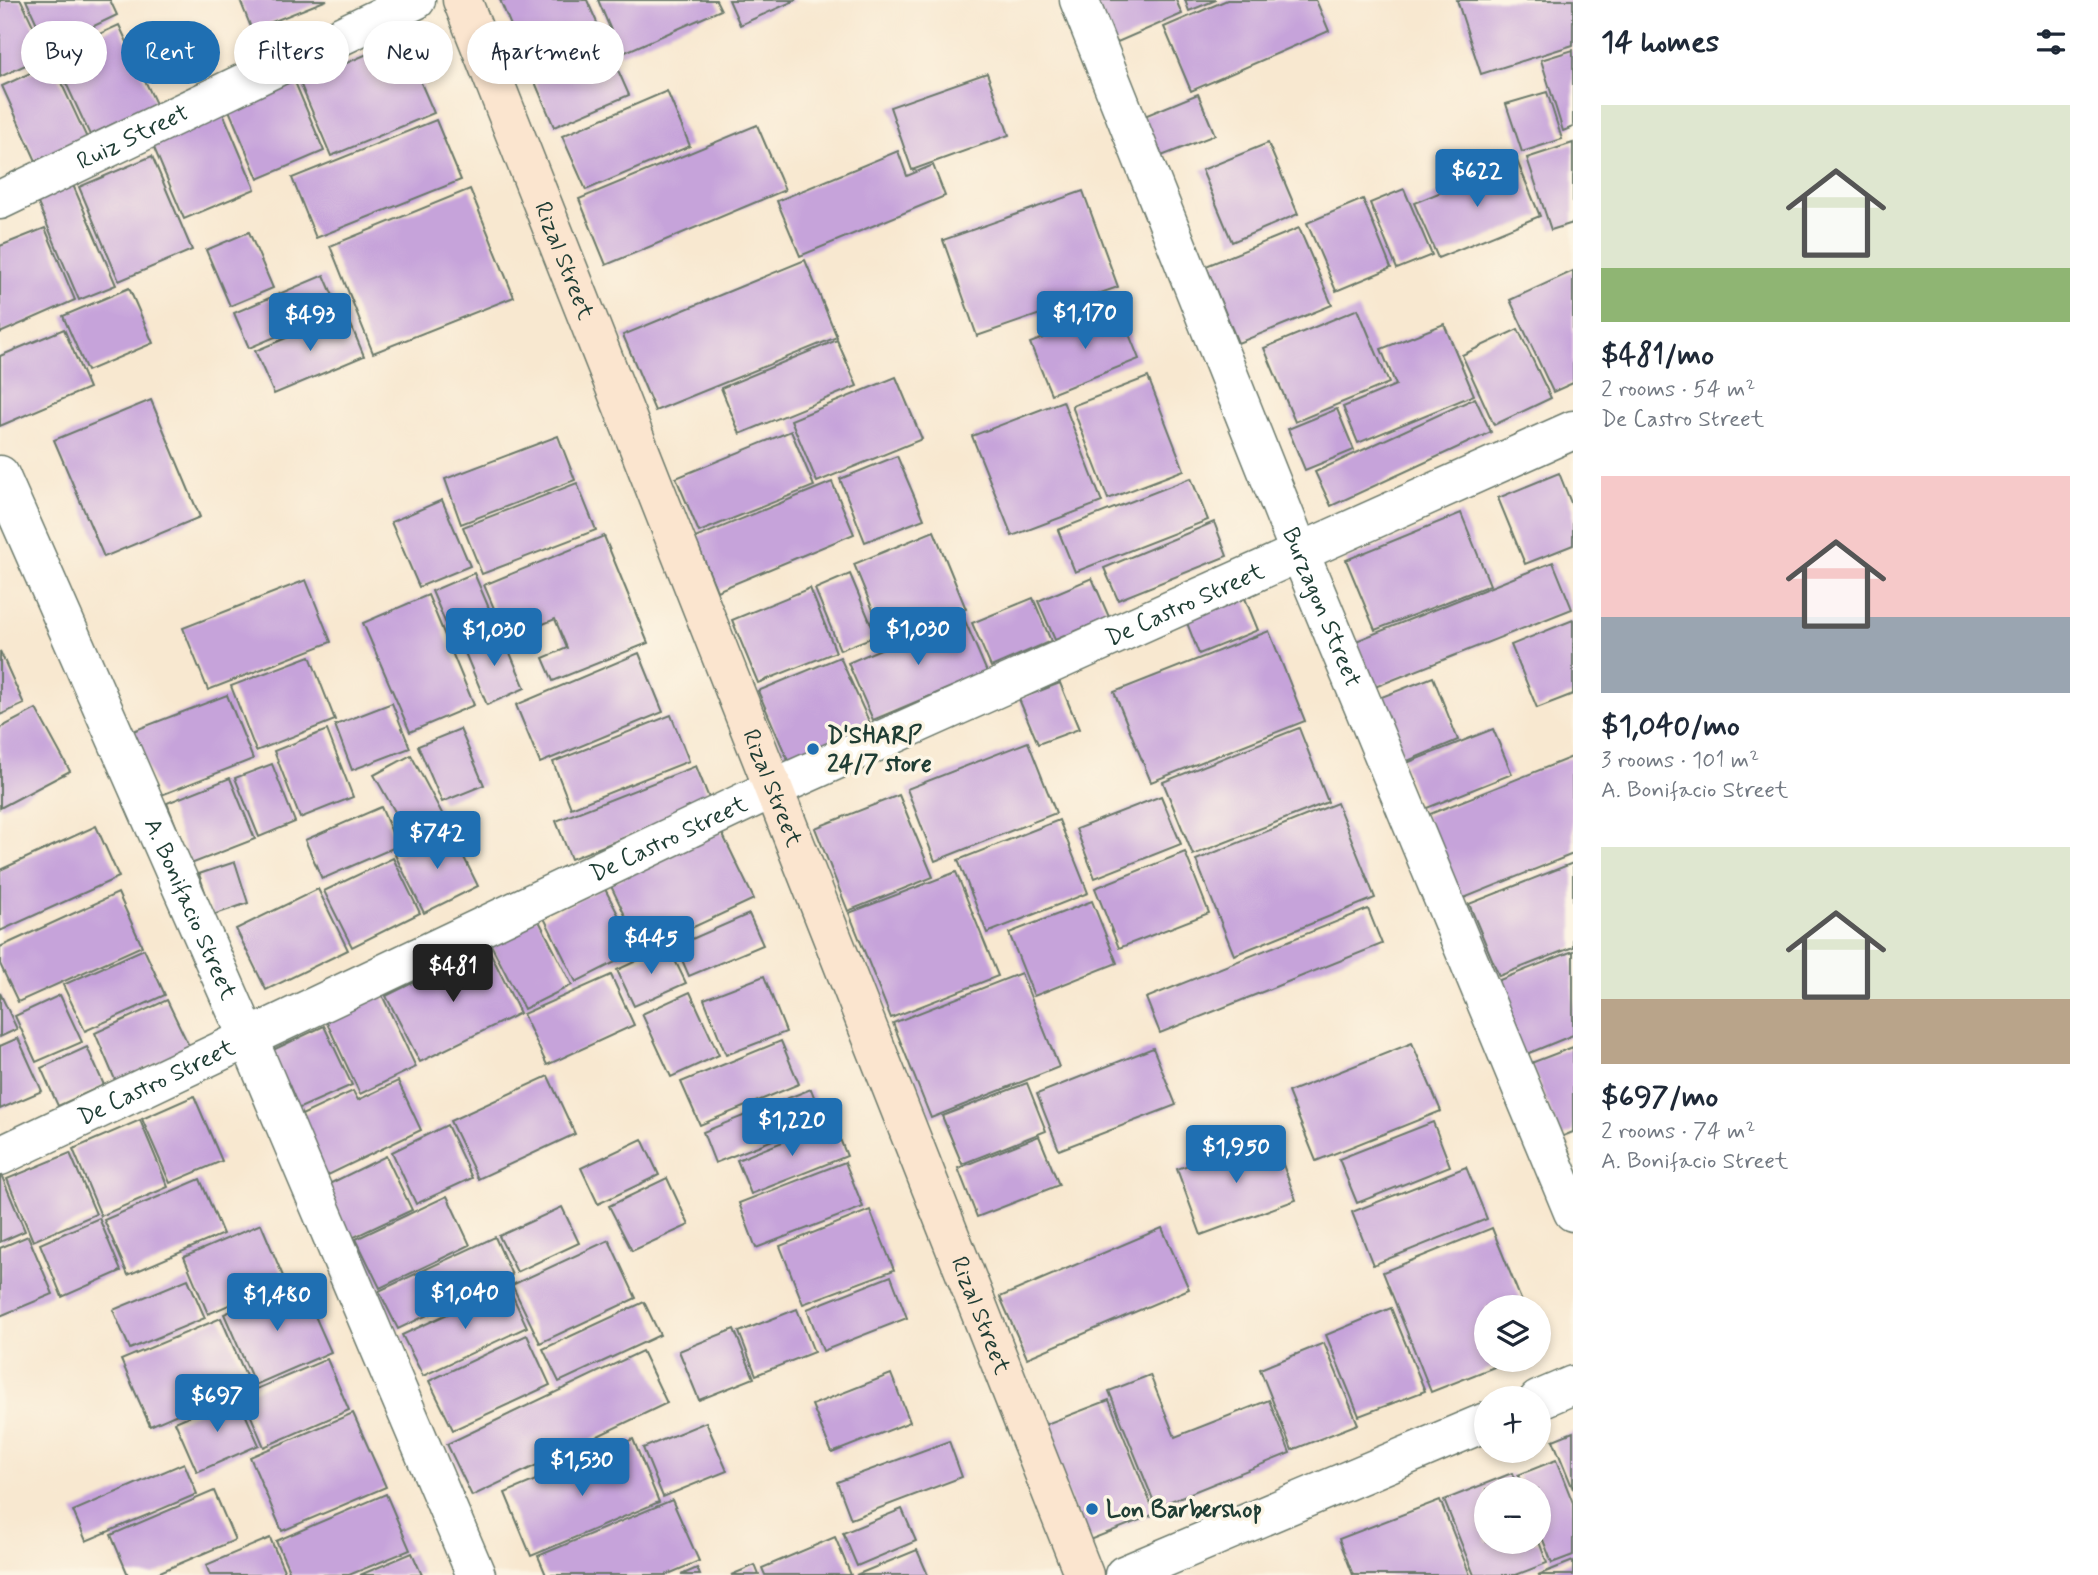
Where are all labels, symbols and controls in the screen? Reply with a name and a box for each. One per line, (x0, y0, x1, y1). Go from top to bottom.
chip: Buy (21, 21, 107, 84)
chip: Rent (121, 21, 220, 84)
chip: Filters (234, 21, 349, 84)
chip: New (363, 21, 453, 84)
chip: Apartment (467, 21, 624, 84)
text: 14 homes (1601, 23, 1719, 62)
icon: filters (2032, 23, 2070, 61)
street label: Ruiz Street (72, 98, 194, 178)
pin: $622 (1436, 150, 1518, 209)
icon: home (1773, 150, 1899, 276)
text: $622 (1451, 157, 1503, 187)
street label: Rizal Street (526, 198, 601, 324)
pin: $1,170 (1028, 292, 1142, 351)
pin: $493 (269, 294, 351, 353)
text: $1,170 (1053, 299, 1117, 329)
text: $493 (285, 301, 335, 331)
text: $481/mo (1601, 336, 1714, 375)
text: 2 rooms · 54 m² (1601, 375, 1755, 405)
text: De Castro Street (1601, 405, 1764, 435)
icon: home (1773, 521, 1899, 647)
street label: Burzagon Street (1274, 523, 1368, 692)
street label: De Castro Street (1101, 556, 1269, 654)
pin: $1,030 (437, 608, 551, 668)
pin: $1,030 (861, 608, 975, 667)
text: $1,030 (886, 615, 950, 645)
text: $1,030 (462, 616, 526, 646)
text: $1,040/mo (1601, 707, 1740, 746)
place label: D'SHARP 24/7 store (827, 721, 932, 780)
street label: Rizal Street (734, 725, 809, 852)
marker: D'SHARP 24/7 store (805, 741, 821, 757)
text: 3 rooms · 101 m² (1601, 746, 1759, 776)
text: A. Bonifacio Street (1601, 776, 1788, 806)
street label: De Castro Street (585, 789, 753, 890)
pin: $742 (396, 812, 478, 871)
street label: A. Bonifacio Street (136, 814, 243, 1005)
text: $742 (409, 819, 465, 849)
icon: home (1773, 892, 1899, 1018)
pin: $445 (610, 916, 692, 976)
text: $445 (624, 924, 678, 954)
pin: $481 (412, 944, 494, 1004)
text: $481 (429, 952, 477, 982)
street label: De Castro Street (73, 1032, 240, 1134)
text: $697/mo (1601, 1078, 1718, 1117)
pin: $1,220 (735, 1098, 849, 1158)
text: $1,220 (758, 1106, 826, 1136)
text: 2 rooms · 74 m² (1601, 1117, 1756, 1147)
pin: $1,950 (1179, 1126, 1293, 1185)
text: $1,950 (1202, 1133, 1270, 1163)
text: A. Bonifacio Street (1601, 1147, 1788, 1177)
street label: Rizal Street (943, 1252, 1017, 1379)
pin: $1,040 (408, 1272, 522, 1331)
pin: $1,480 (220, 1274, 334, 1333)
text: $1,040 (431, 1279, 499, 1309)
text: $1,480 (243, 1281, 311, 1311)
map controls (1474, 1295, 1551, 1554)
button: layers (1474, 1295, 1551, 1372)
pin: $697 (176, 1374, 258, 1434)
text: $697 (191, 1382, 243, 1412)
button: + (1474, 1386, 1551, 1463)
pin: $1,530 (525, 1438, 639, 1498)
text: $1,530 (550, 1446, 614, 1476)
button: − (1474, 1477, 1551, 1554)
place label: Lon Barbershop (1106, 1495, 1262, 1526)
marker: Lon Barbershop (1084, 1501, 1100, 1517)

